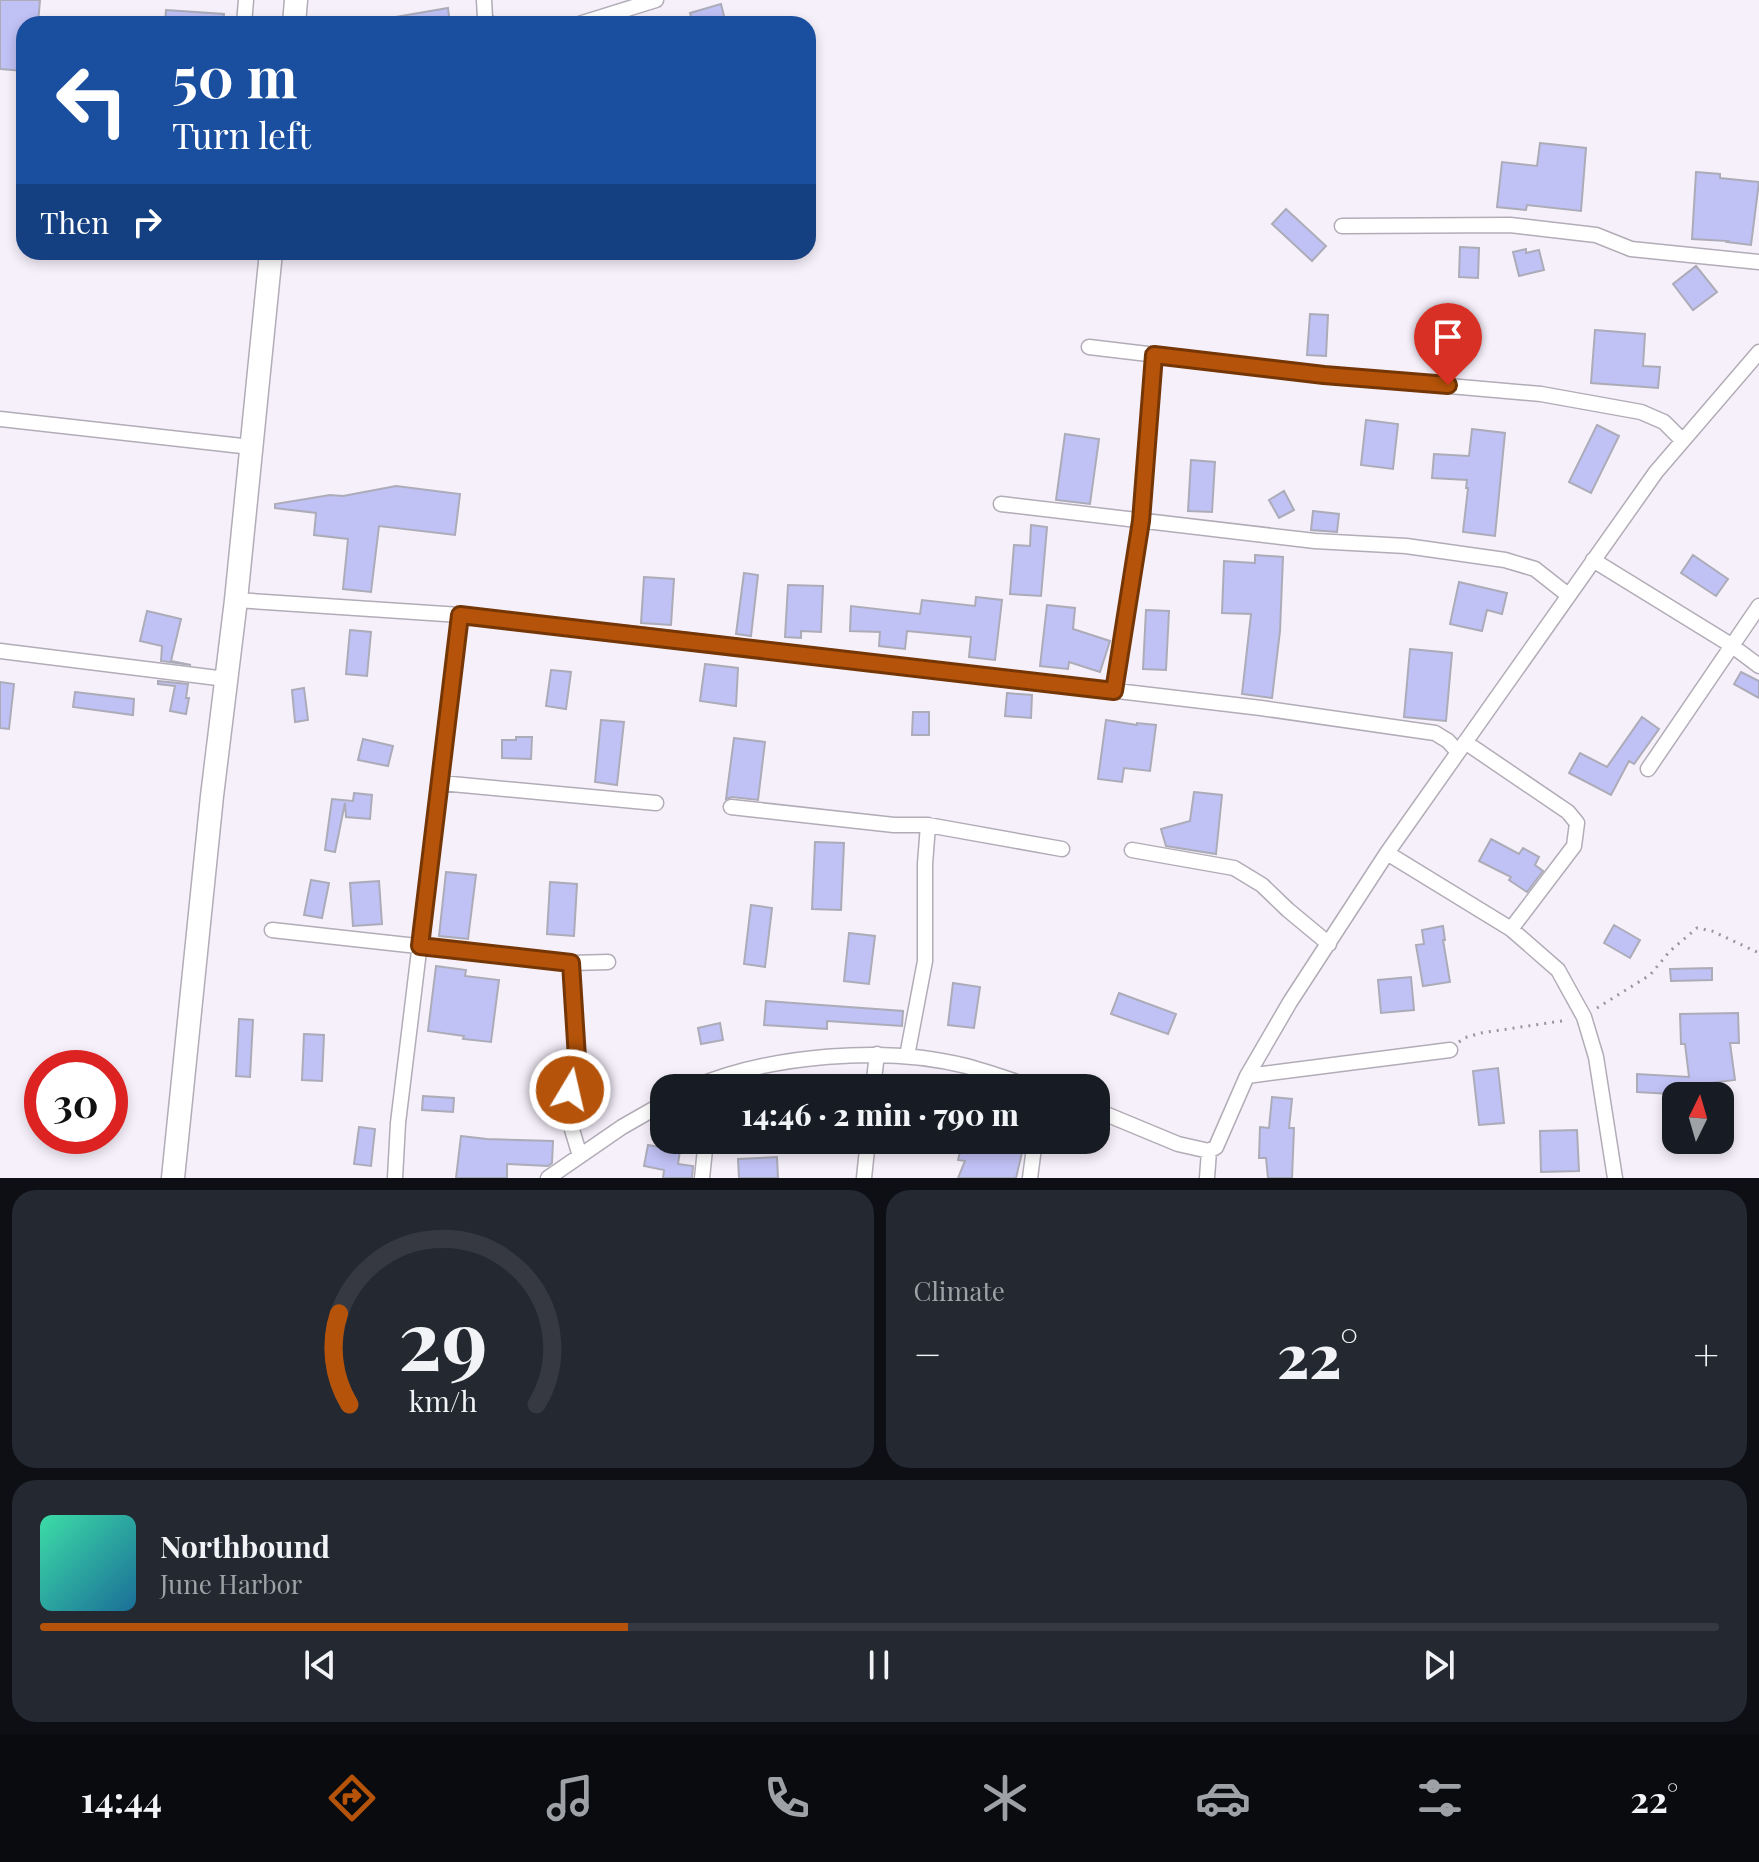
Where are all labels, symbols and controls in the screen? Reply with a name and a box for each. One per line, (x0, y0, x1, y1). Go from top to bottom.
text: 50 m (172, 38, 298, 113)
icon: left (40, 48, 144, 152)
text: Turn left (172, 110, 311, 158)
icon: right (125, 200, 169, 244)
text: Then (40, 202, 109, 242)
pin (1414, 303, 1482, 385)
icon: arrive (1426, 315, 1470, 359)
position arrow (528, 1048, 612, 1132)
speed limit sign: 30 (24, 1050, 128, 1154)
north arrow (1662, 1082, 1734, 1154)
map controls (1662, 1082, 1734, 1154)
text: 14:46 · 2 min · 790 m (741, 1094, 1019, 1134)
text: Climate (914, 1273, 1005, 1308)
text: 29 (398, 1281, 488, 1392)
text: 22° (1277, 1313, 1358, 1393)
text: − (914, 1323, 942, 1382)
text: + (1693, 1323, 1719, 1382)
text: km/h (408, 1381, 477, 1419)
text: Northbound (160, 1526, 330, 1566)
text: June Harbor (160, 1566, 302, 1601)
icon: previous (298, 1643, 342, 1687)
icon: pause (857, 1643, 901, 1687)
icon: next (1417, 1643, 1461, 1687)
icon: directions (324, 1770, 380, 1826)
icon: music (542, 1770, 598, 1826)
icon: phone (759, 1770, 815, 1826)
icon: climate (977, 1770, 1033, 1826)
icon: car (1195, 1770, 1251, 1826)
icon: filters (1412, 1770, 1468, 1826)
text: 14:44 (81, 1774, 162, 1822)
text: 22° (1630, 1774, 1678, 1822)

